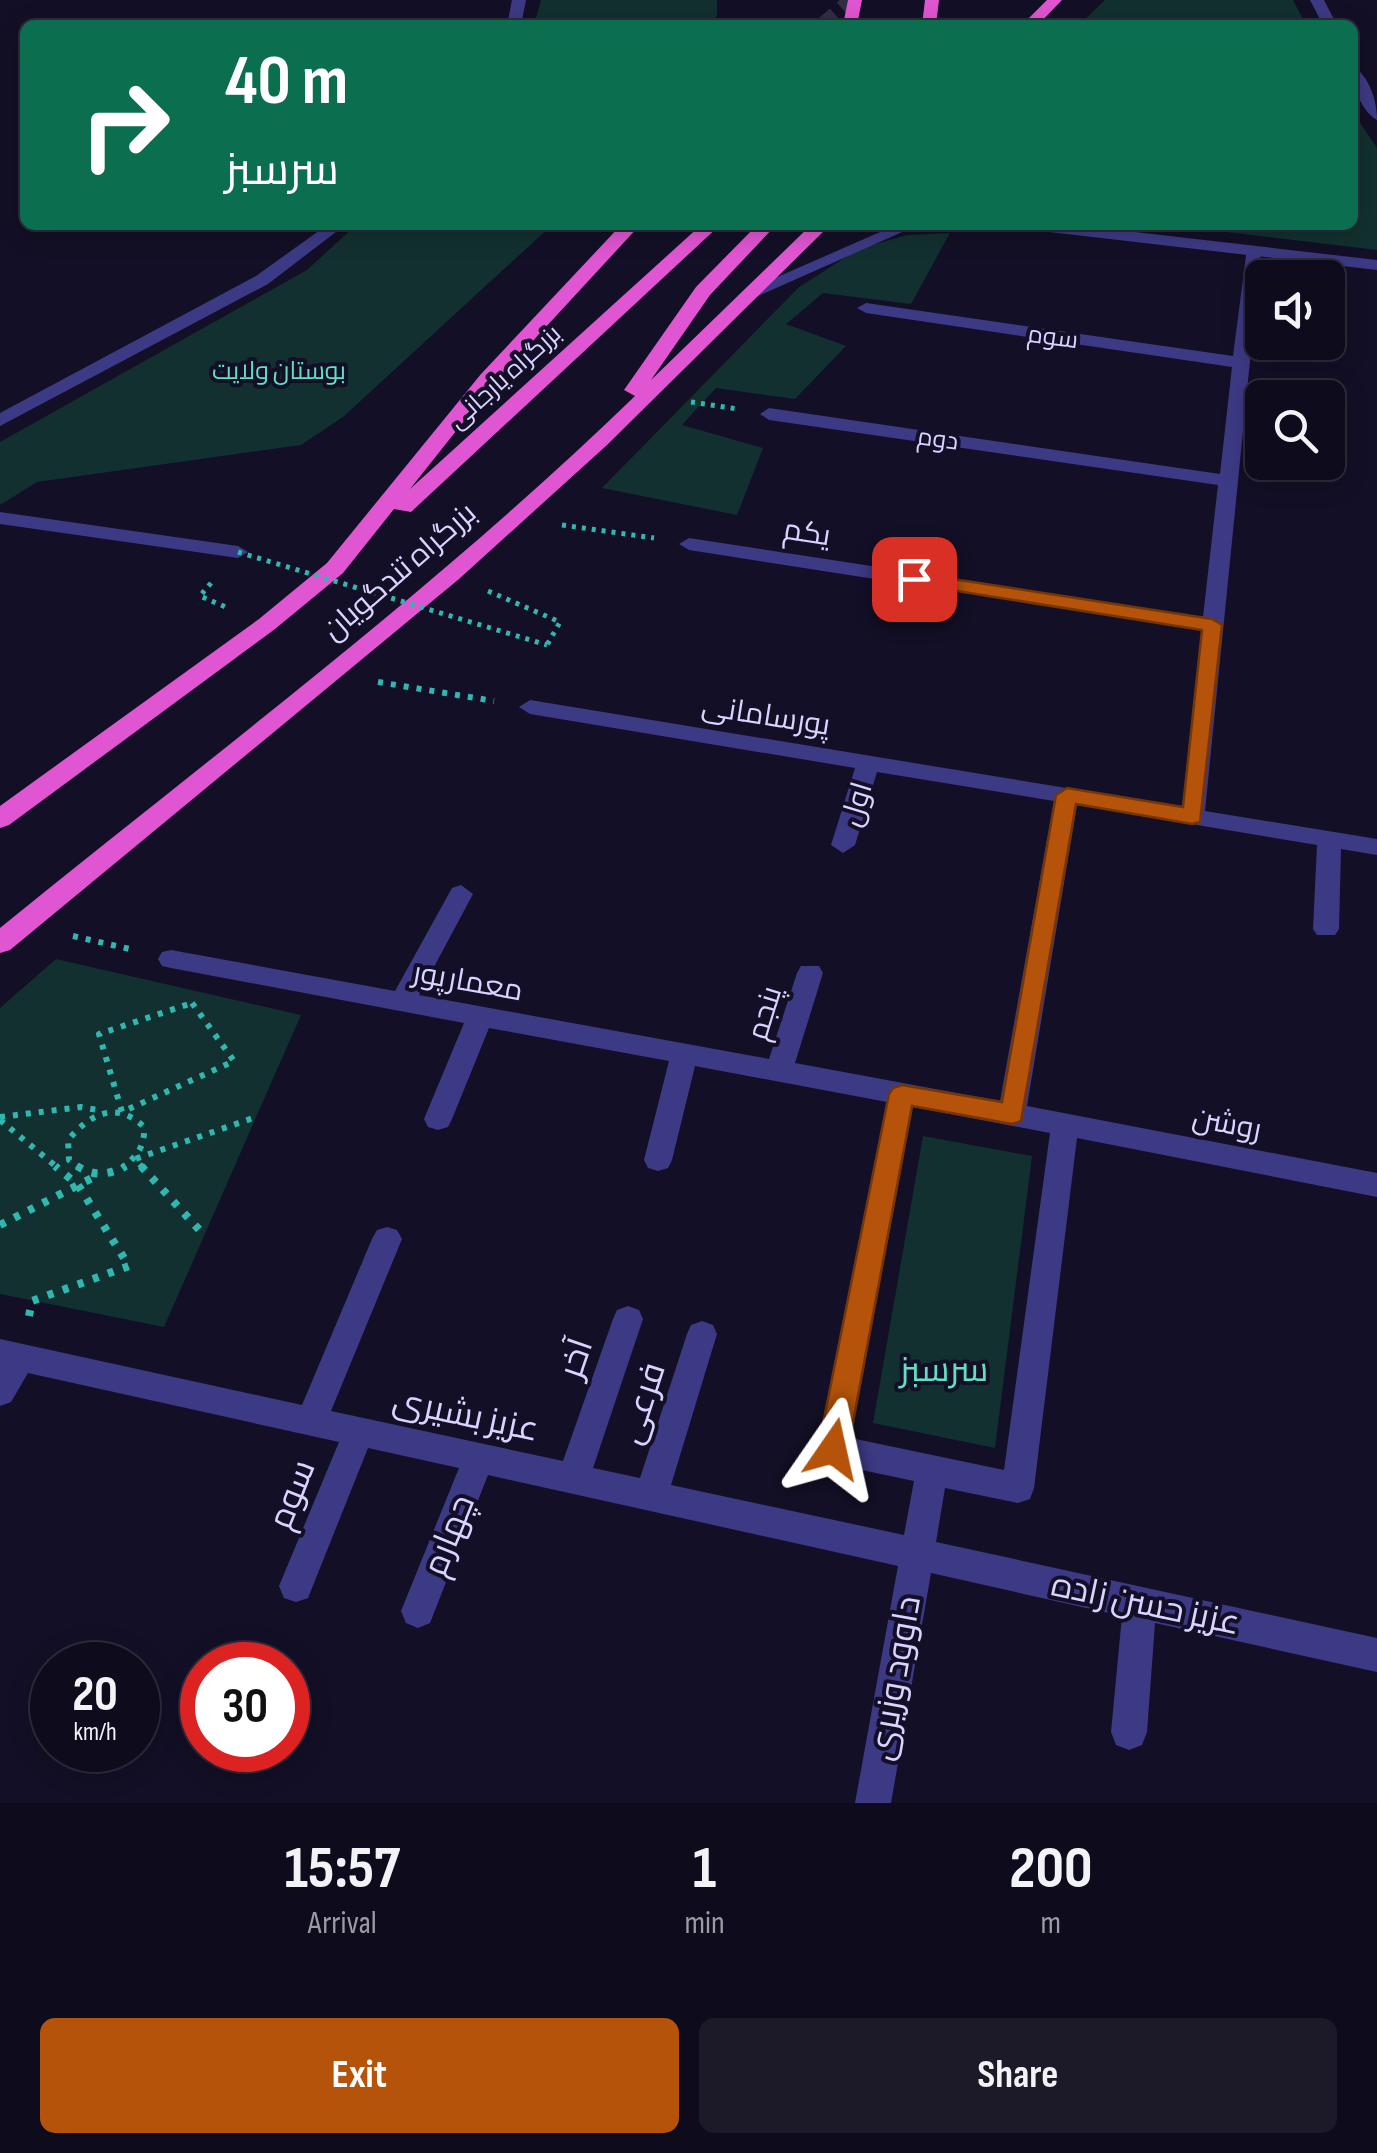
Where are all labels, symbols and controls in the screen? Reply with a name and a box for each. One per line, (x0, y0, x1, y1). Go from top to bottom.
text: 40 m (225, 40, 348, 124)
icon: right (60, 60, 190, 190)
text: سرسبز (225, 143, 339, 198)
map controls (1245, 260, 1345, 480)
button: sound (1245, 260, 1345, 360)
street label: بزرگراه یارجانی (442, 318, 568, 436)
street label: سوم (1025, 319, 1080, 357)
park label: بوستان ولایت (212, 356, 346, 387)
button: search (1245, 380, 1345, 480)
street label: دوم (915, 421, 960, 459)
street label: بزرگراه تندگویان (315, 495, 484, 648)
street label: یکم (780, 511, 833, 555)
pin (872, 537, 957, 622)
icon: arrive (887, 552, 942, 607)
street label: پورسامانی (699, 688, 833, 744)
street label: اول (833, 778, 881, 831)
street label: معمارپور (408, 954, 526, 1009)
street label: پنجم (740, 982, 791, 1045)
street label: روشن (1189, 1100, 1264, 1148)
street label: آخر (549, 1333, 603, 1386)
park label: سرسبز (898, 1349, 988, 1392)
street label: فرعی (609, 1357, 676, 1450)
street label: عزیز بشیری (389, 1379, 543, 1452)
position arrow (781, 1397, 885, 1501)
street label: سوم (259, 1454, 327, 1536)
street label: چهارم (414, 1489, 486, 1583)
street label: عزیز حسن زاده (1048, 1564, 1244, 1645)
street label: داوود وزیری (860, 1593, 931, 1764)
speed limit sign: 30 (180, 1642, 310, 1772)
text: 20 (72, 1665, 118, 1725)
text: km/h (73, 1717, 117, 1748)
text: 15:57 (284, 1833, 400, 1905)
text: 1 (693, 1833, 716, 1905)
text: 200 (1009, 1833, 1093, 1905)
text: Arrival (308, 1904, 377, 1943)
text: min (685, 1904, 725, 1943)
text: m (1041, 1904, 1061, 1943)
button: Exit (40, 2018, 679, 2133)
button: Share (699, 2018, 1337, 2133)

